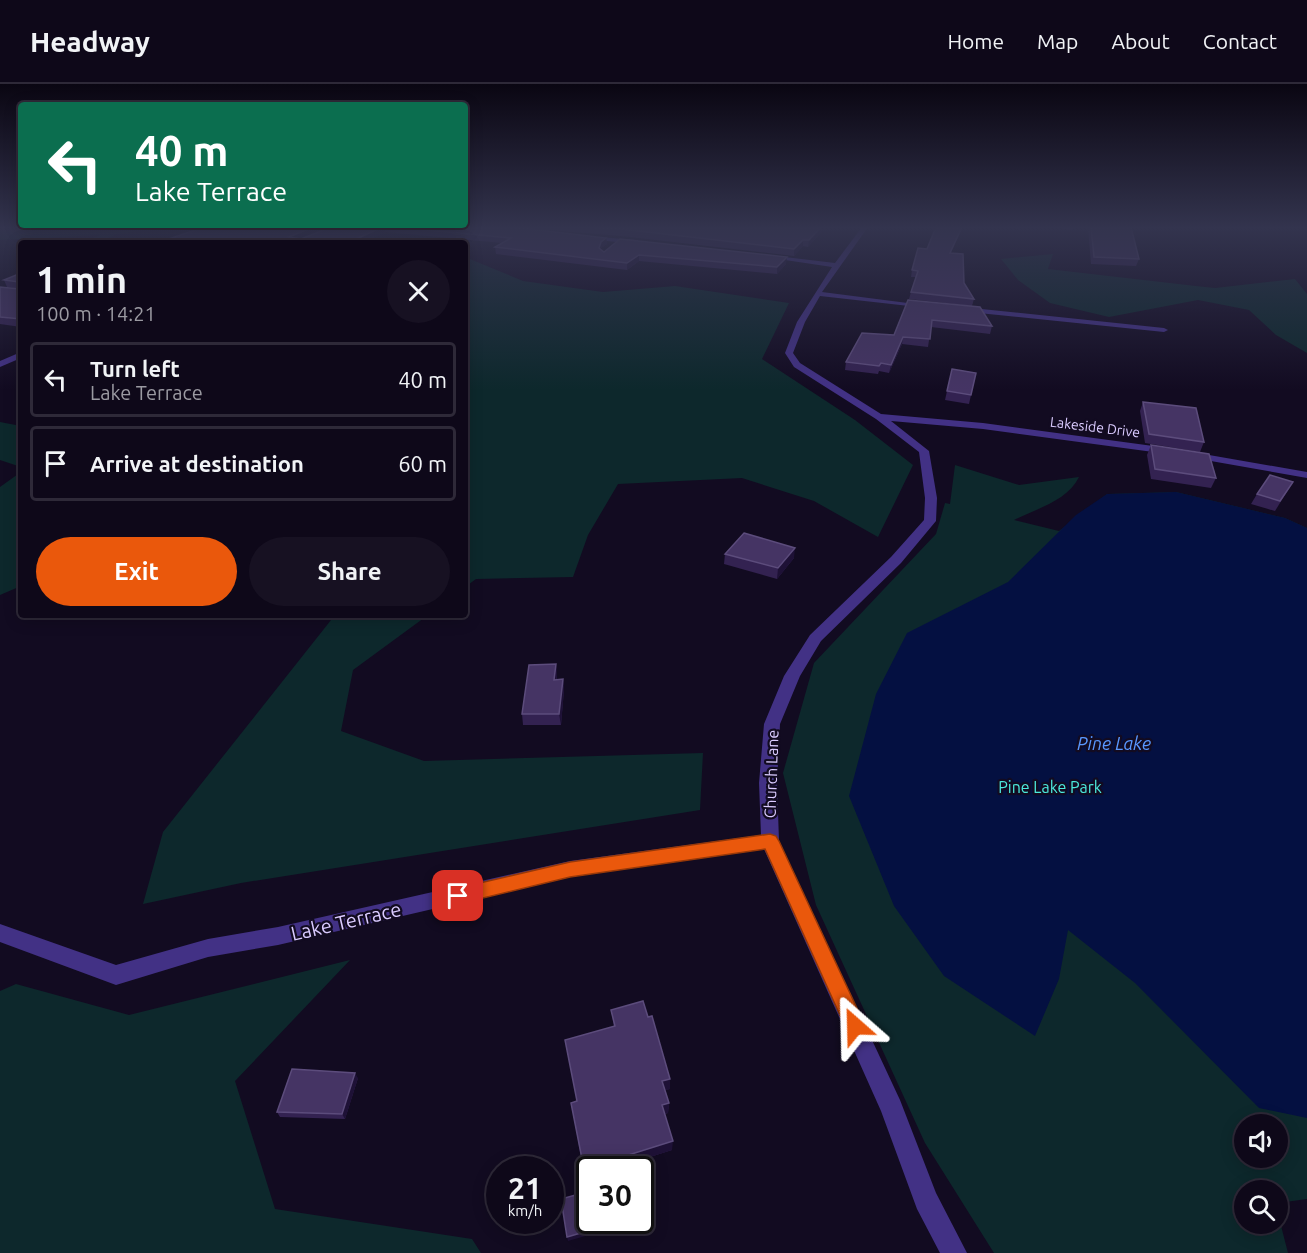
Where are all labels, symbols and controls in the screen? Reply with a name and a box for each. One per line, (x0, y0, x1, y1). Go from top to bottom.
text: Headway (30, 26, 150, 57)
text: Home (947, 29, 1004, 53)
text: Map (1037, 29, 1078, 53)
text: About (1111, 29, 1170, 53)
text: Contact (1203, 29, 1277, 53)
icon: left (36, 126, 114, 204)
text: 40 m (135, 127, 229, 174)
text: Lake Terrace (135, 176, 287, 206)
text: 1 min (36, 259, 127, 300)
button: close (387, 260, 450, 323)
text: 100 m · 14:21 (36, 302, 156, 325)
text: Turn left (90, 356, 180, 381)
icon: left (39, 363, 72, 396)
text: 40 m (398, 367, 447, 392)
text: Lake Terrace (90, 381, 203, 404)
street label: Lakeside Drive (1049, 414, 1141, 440)
icon: arrive (39, 447, 72, 480)
text: Arrive at destination (90, 451, 304, 476)
text: 60 m (398, 451, 447, 476)
button: Exit (36, 537, 237, 606)
button: Share (249, 537, 450, 606)
street label: Church Lane (760, 729, 782, 819)
water label: Pine Lake (1077, 733, 1151, 753)
park label: Pine Lake Park (998, 778, 1102, 796)
pin (432, 870, 483, 921)
icon: arrive (441, 879, 474, 912)
street label: Lake Terrace (288, 897, 404, 945)
position arrow (823, 994, 887, 1058)
map controls (1234, 1114, 1288, 1234)
button: sound (1234, 1114, 1288, 1168)
speed limit sign: 30 (576, 1156, 654, 1234)
text: 21 (508, 1171, 542, 1205)
button: search (1234, 1180, 1288, 1234)
text: km/h (508, 1202, 542, 1219)

